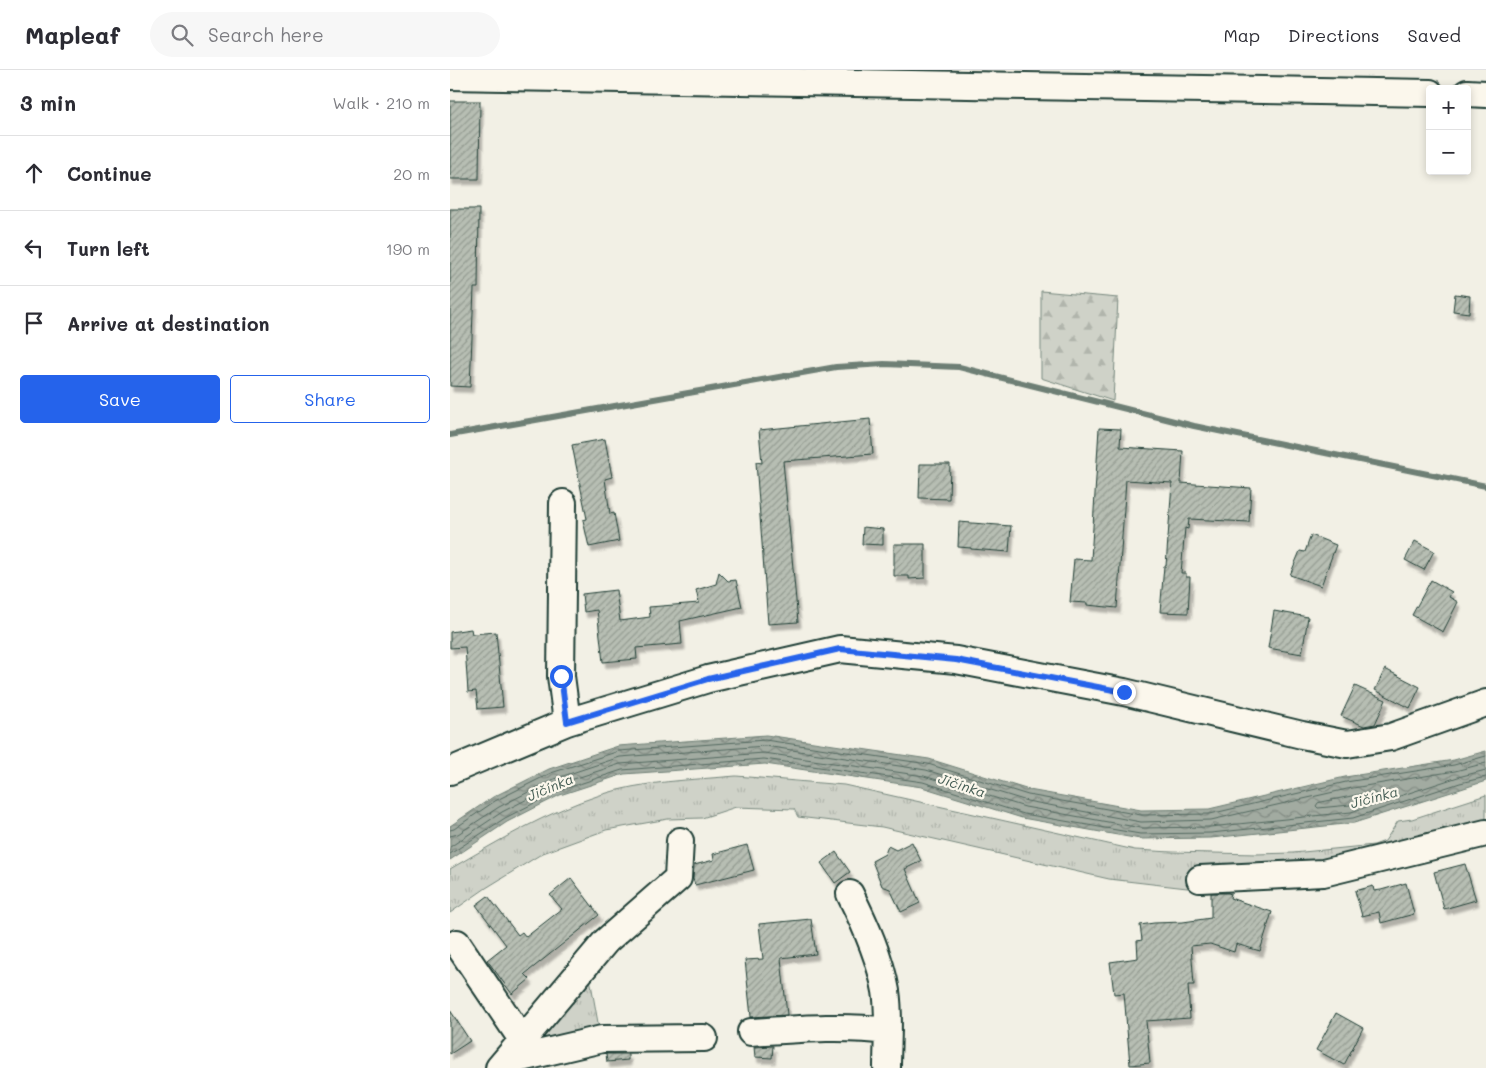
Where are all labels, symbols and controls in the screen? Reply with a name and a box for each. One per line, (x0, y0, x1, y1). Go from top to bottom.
search box (150, 12, 500, 57)
text: Mapleaf (25, 19, 120, 50)
icon: search (168, 21, 196, 49)
text: Search here (208, 22, 324, 47)
text: Map (1223, 23, 1260, 47)
text: Directions (1288, 23, 1380, 47)
text: Saved (1408, 23, 1461, 47)
map controls (1426, 85, 1471, 175)
button: + (1426, 85, 1471, 130)
text: 3 min (20, 89, 76, 116)
text: Walk · 210 m (332, 92, 430, 113)
button: − (1426, 130, 1471, 175)
icon: ahead (20, 159, 48, 187)
text: Continue (67, 161, 152, 186)
text: 20 m (393, 163, 430, 184)
icon: left (20, 234, 48, 262)
text: Turn left (67, 236, 150, 261)
text: 190 m (386, 238, 430, 259)
icon: arrive (20, 309, 48, 337)
text: Arrive at destination (67, 311, 270, 336)
button: Save (20, 375, 220, 423)
button: Share (230, 375, 430, 423)
route start (550, 665, 573, 688)
route end (1113, 681, 1136, 704)
water label: Jičínka (936, 768, 988, 802)
water label: Jičínka (524, 769, 576, 805)
water label: Jičínka (1348, 782, 1400, 812)

